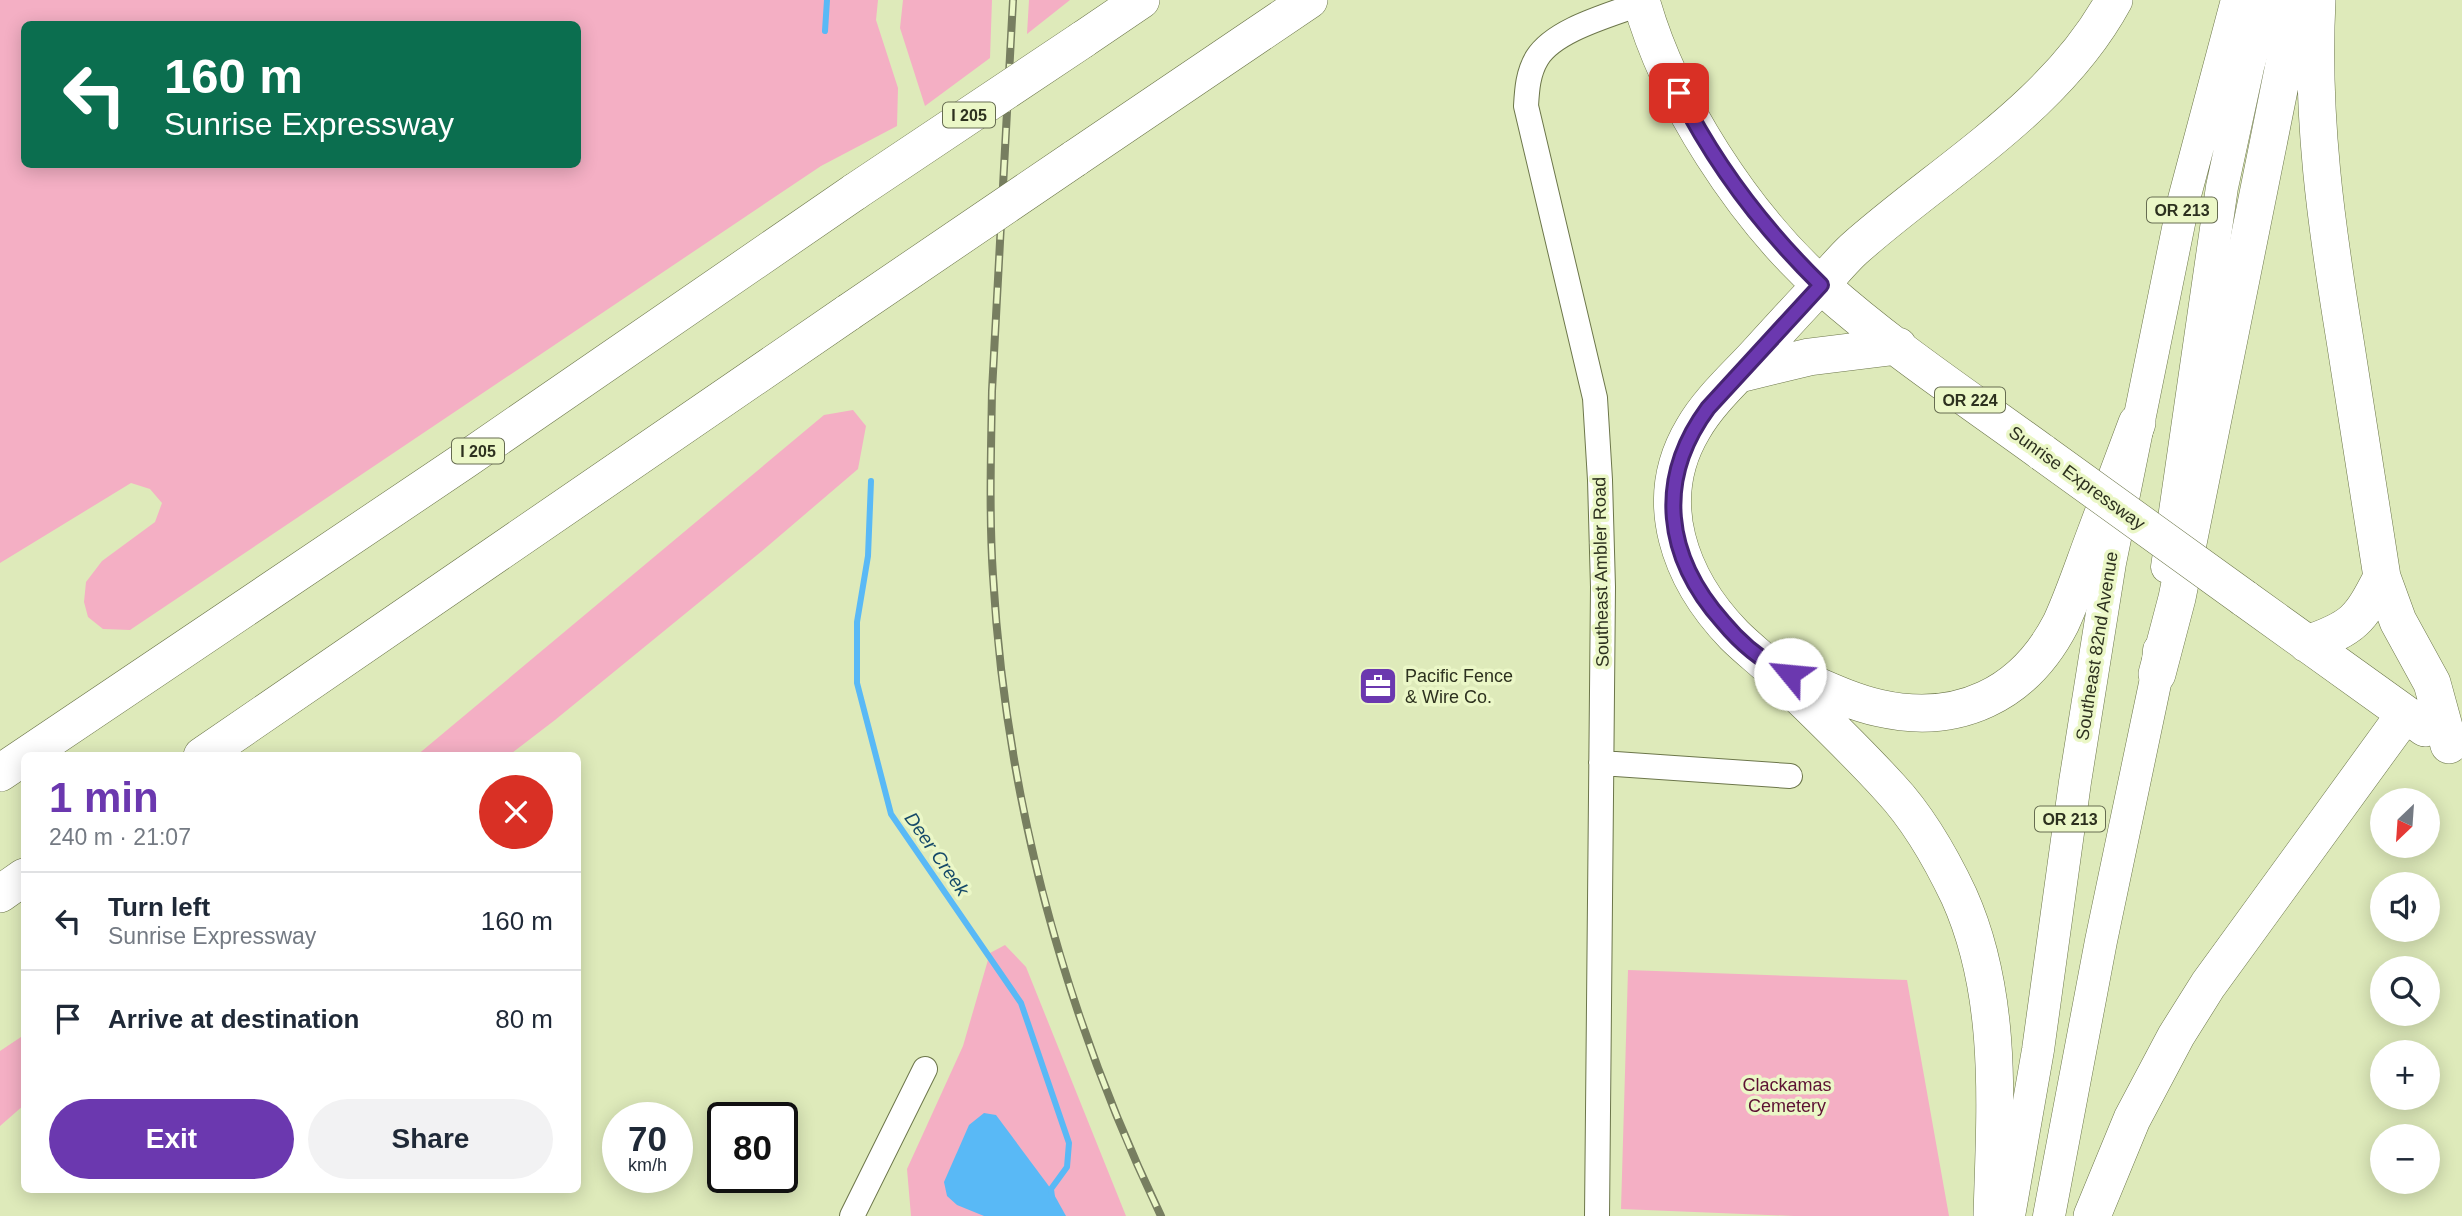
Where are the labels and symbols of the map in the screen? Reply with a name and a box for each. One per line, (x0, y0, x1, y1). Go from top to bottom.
pin (1649, 63, 1709, 123)
road number: I 205 (943, 102, 995, 127)
road number: OR 213 (2147, 198, 2217, 222)
road number: OR 224 (1935, 388, 2005, 412)
street label: Sunrise Expressway (2005, 422, 2149, 534)
road number: I 205 (452, 438, 504, 464)
street label: Southeast Ambler Road (1589, 477, 1613, 667)
street label: Southeast 82nd Avenue (2072, 550, 2122, 742)
position arrow (1753, 637, 1827, 711)
office icon: Pacific Fence & Wire Co. (1357, 665, 1399, 707)
place label: Pacific Fence & Wire Co. (1405, 666, 1513, 707)
north arrow (2370, 788, 2440, 858)
road number: OR 213 (2035, 806, 2105, 832)
water label: Deer Creek (901, 808, 974, 901)
park label: Clackamas Cemetery (1742, 1075, 1832, 1116)
speed limit sign: 80 (707, 1102, 798, 1193)

